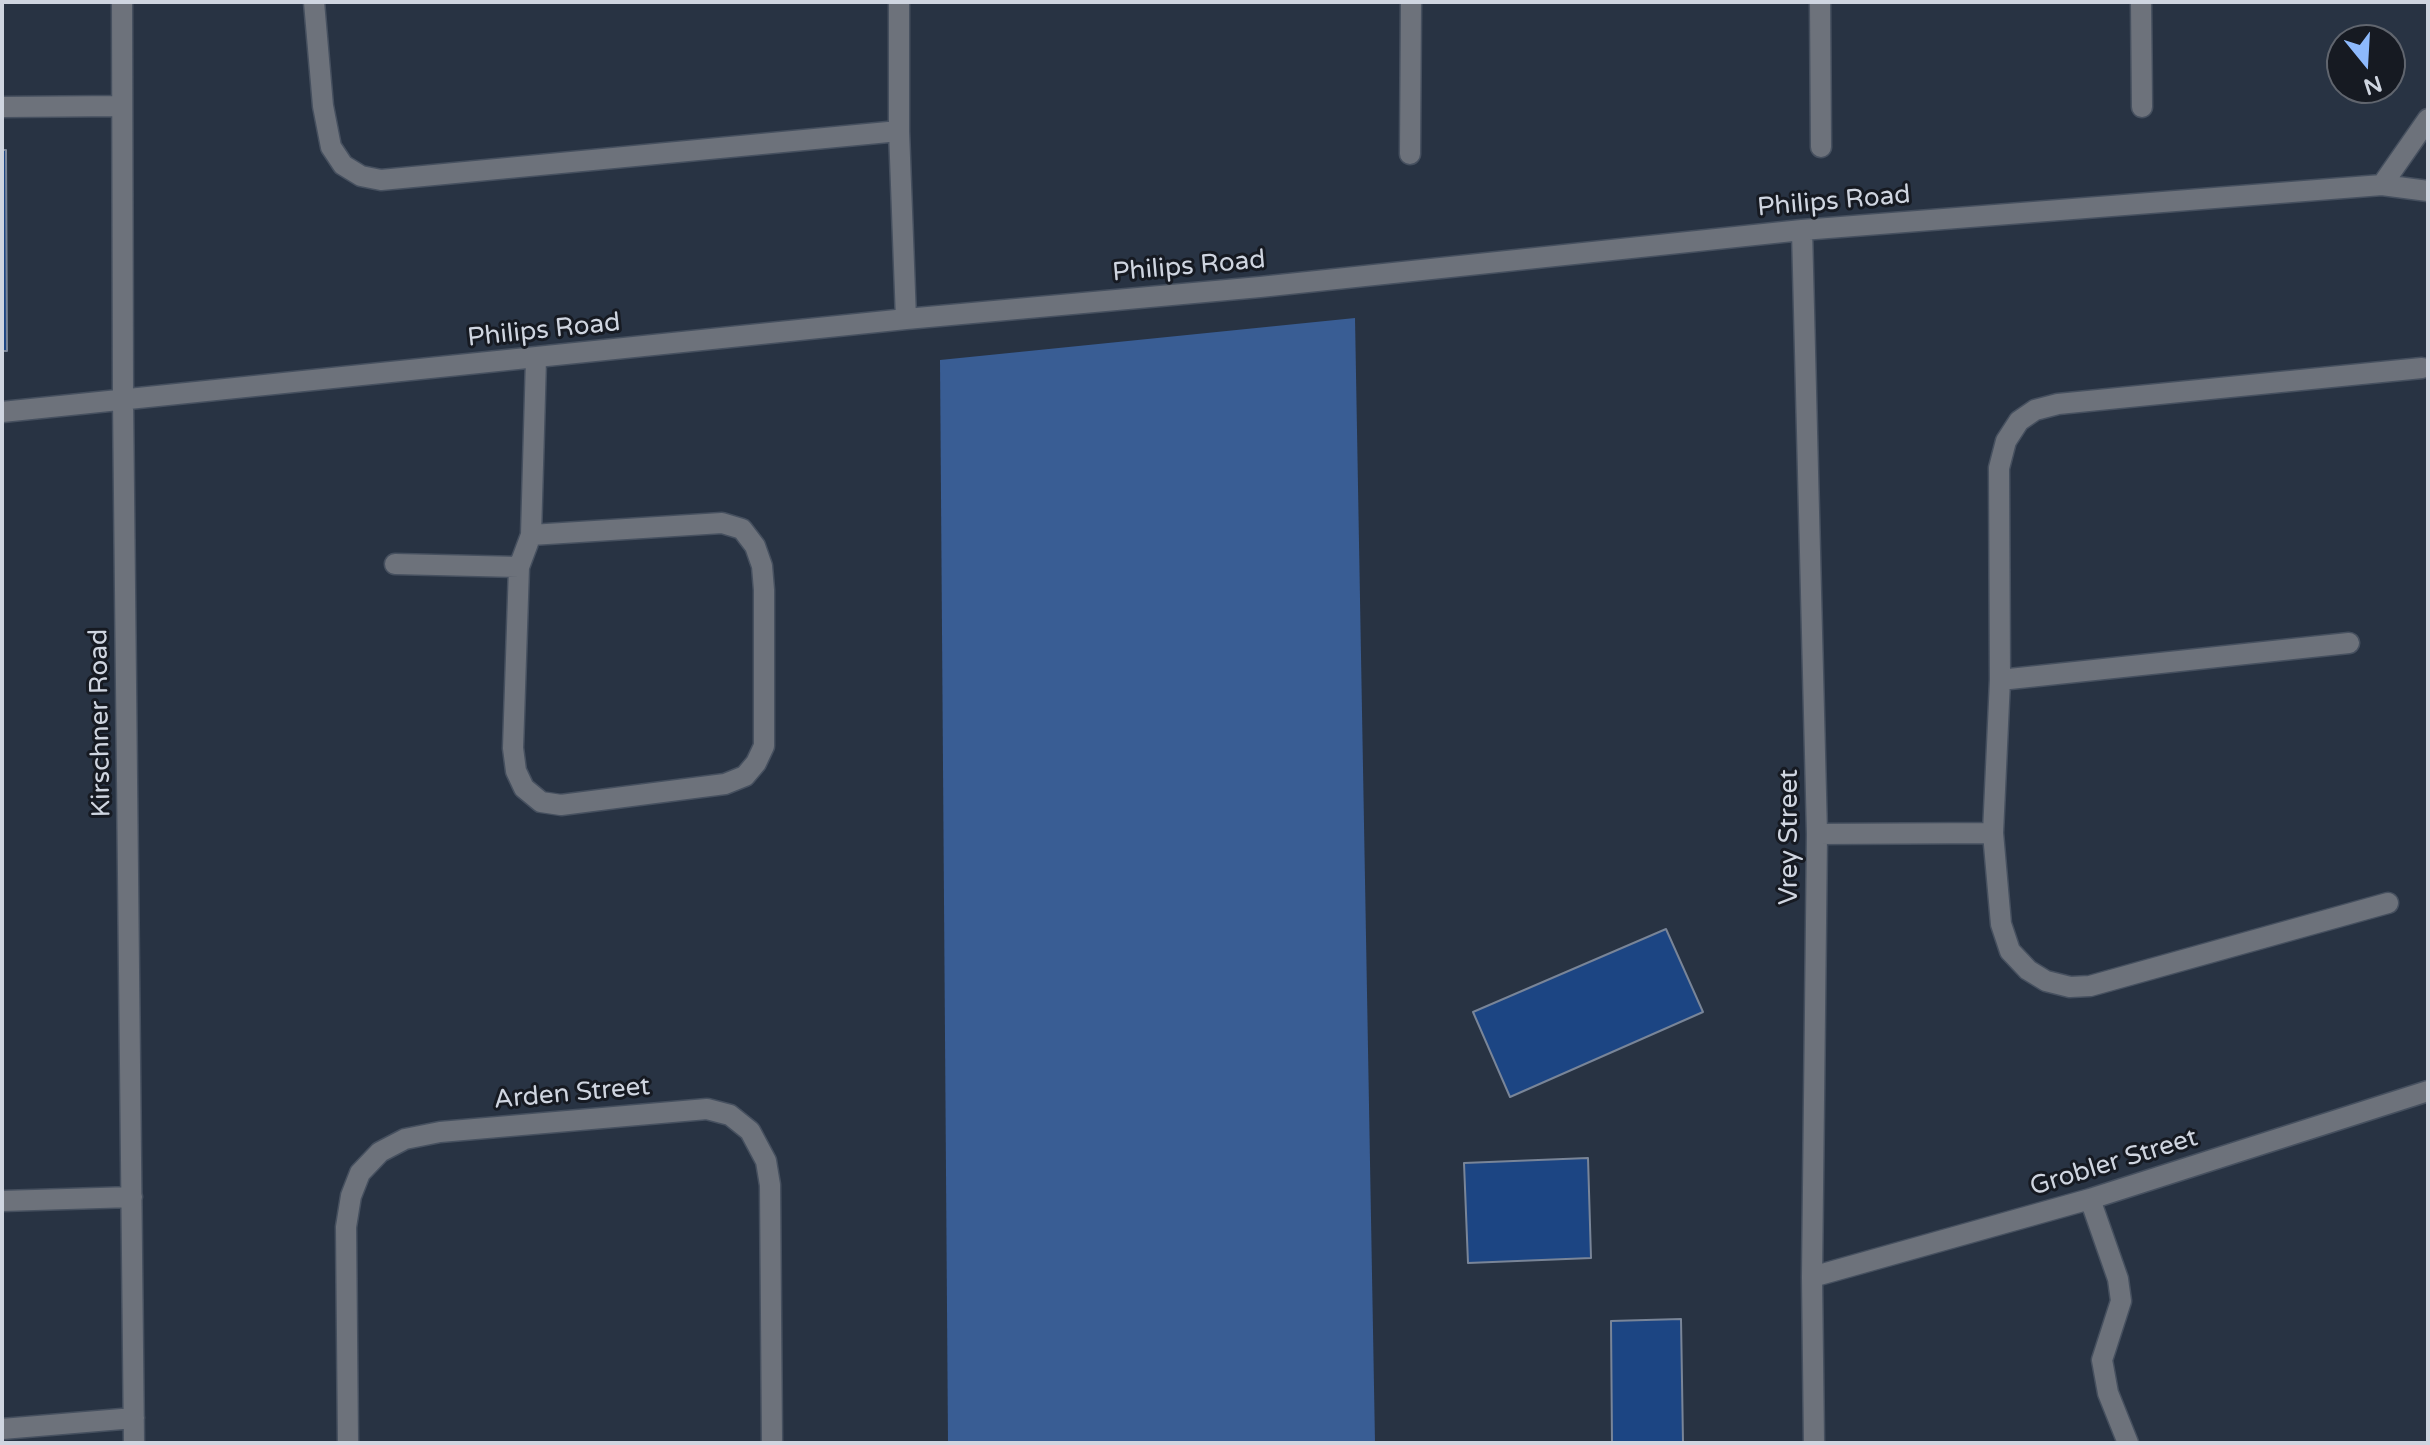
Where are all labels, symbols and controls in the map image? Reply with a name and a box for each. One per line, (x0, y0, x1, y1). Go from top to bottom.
north arrow (2326, 24, 2406, 104)
text: N (2360, 70, 2385, 100)
street label: Philips Road (1756, 180, 1912, 224)
street label: Philips Road (1111, 245, 1267, 289)
street label: Philips Road (466, 307, 622, 355)
street label: Kirschner Road (84, 628, 118, 818)
street label: Vrey Street (1774, 769, 1806, 905)
street label: Arden Street (493, 1072, 651, 1116)
street label: Grobler Street (2026, 1123, 2202, 1203)

